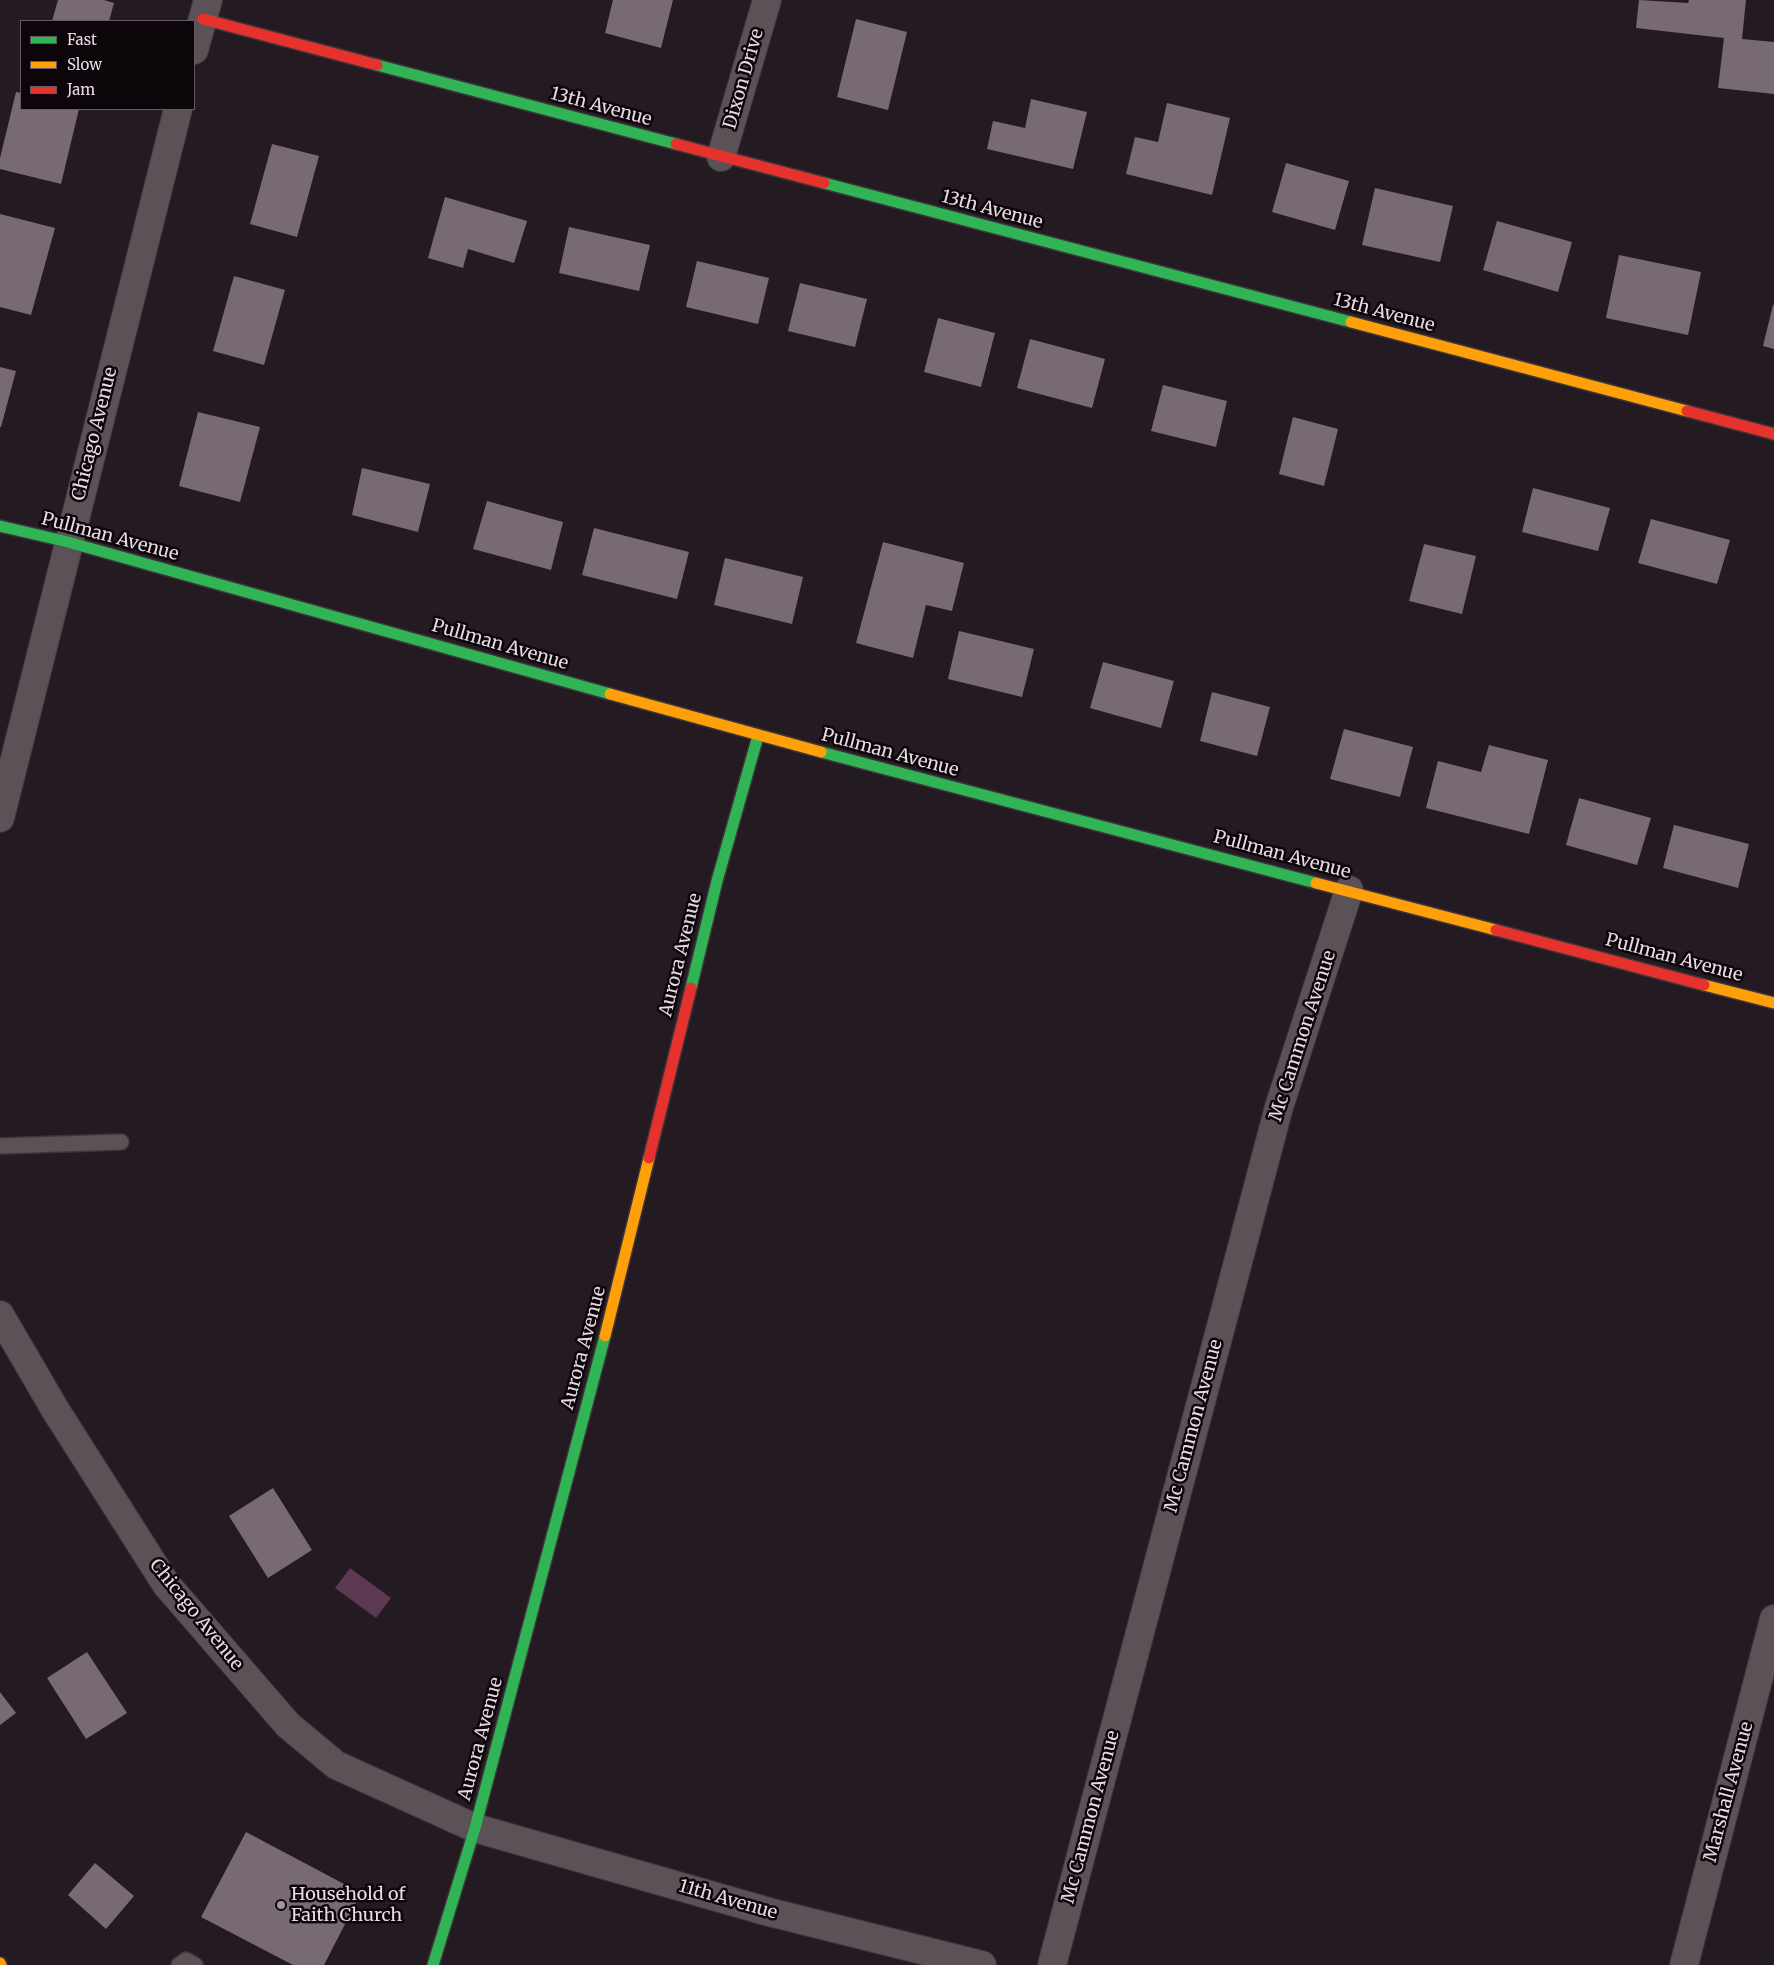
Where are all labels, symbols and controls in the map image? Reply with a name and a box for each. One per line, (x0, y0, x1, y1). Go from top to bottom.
legend (20, 20, 195, 110)
street label: Dixon Drive (719, 26, 769, 132)
text: Fast (67, 30, 97, 49)
text: Slow (67, 55, 102, 74)
text: Jam (67, 80, 95, 99)
street label: 13th Avenue (548, 83, 654, 131)
street label: 13th Avenue (939, 186, 1045, 234)
street label: 13th Avenue (1331, 289, 1437, 337)
street label: Chicago Avenue (68, 365, 122, 503)
street label: Pullman Avenue (39, 508, 181, 566)
street label: Pullman Avenue (429, 615, 571, 675)
street label: Pullman Avenue (819, 724, 961, 782)
street label: Pullman Avenue (1211, 826, 1353, 884)
street label: Aurora Avenue (655, 891, 707, 1019)
street label: Pullman Avenue (1603, 929, 1745, 987)
street label: Mc Cammon Avenue (1265, 948, 1341, 1124)
street label: Aurora Avenue (557, 1284, 611, 1412)
street label: Mc Cammon Avenue (1161, 1337, 1227, 1515)
street label: Chicago Avenue (145, 1555, 247, 1675)
street label: Aurora Avenue (454, 1675, 508, 1803)
street label: Marshall Avenue (1700, 1720, 1758, 1864)
street label: Mc Cammon Avenue (1058, 1728, 1124, 1906)
street label: 11th Avenue (676, 1876, 780, 1924)
place label: Household of Faith Church (291, 1884, 405, 1926)
marker: Household of Faith Church (275, 1899, 287, 1911)

